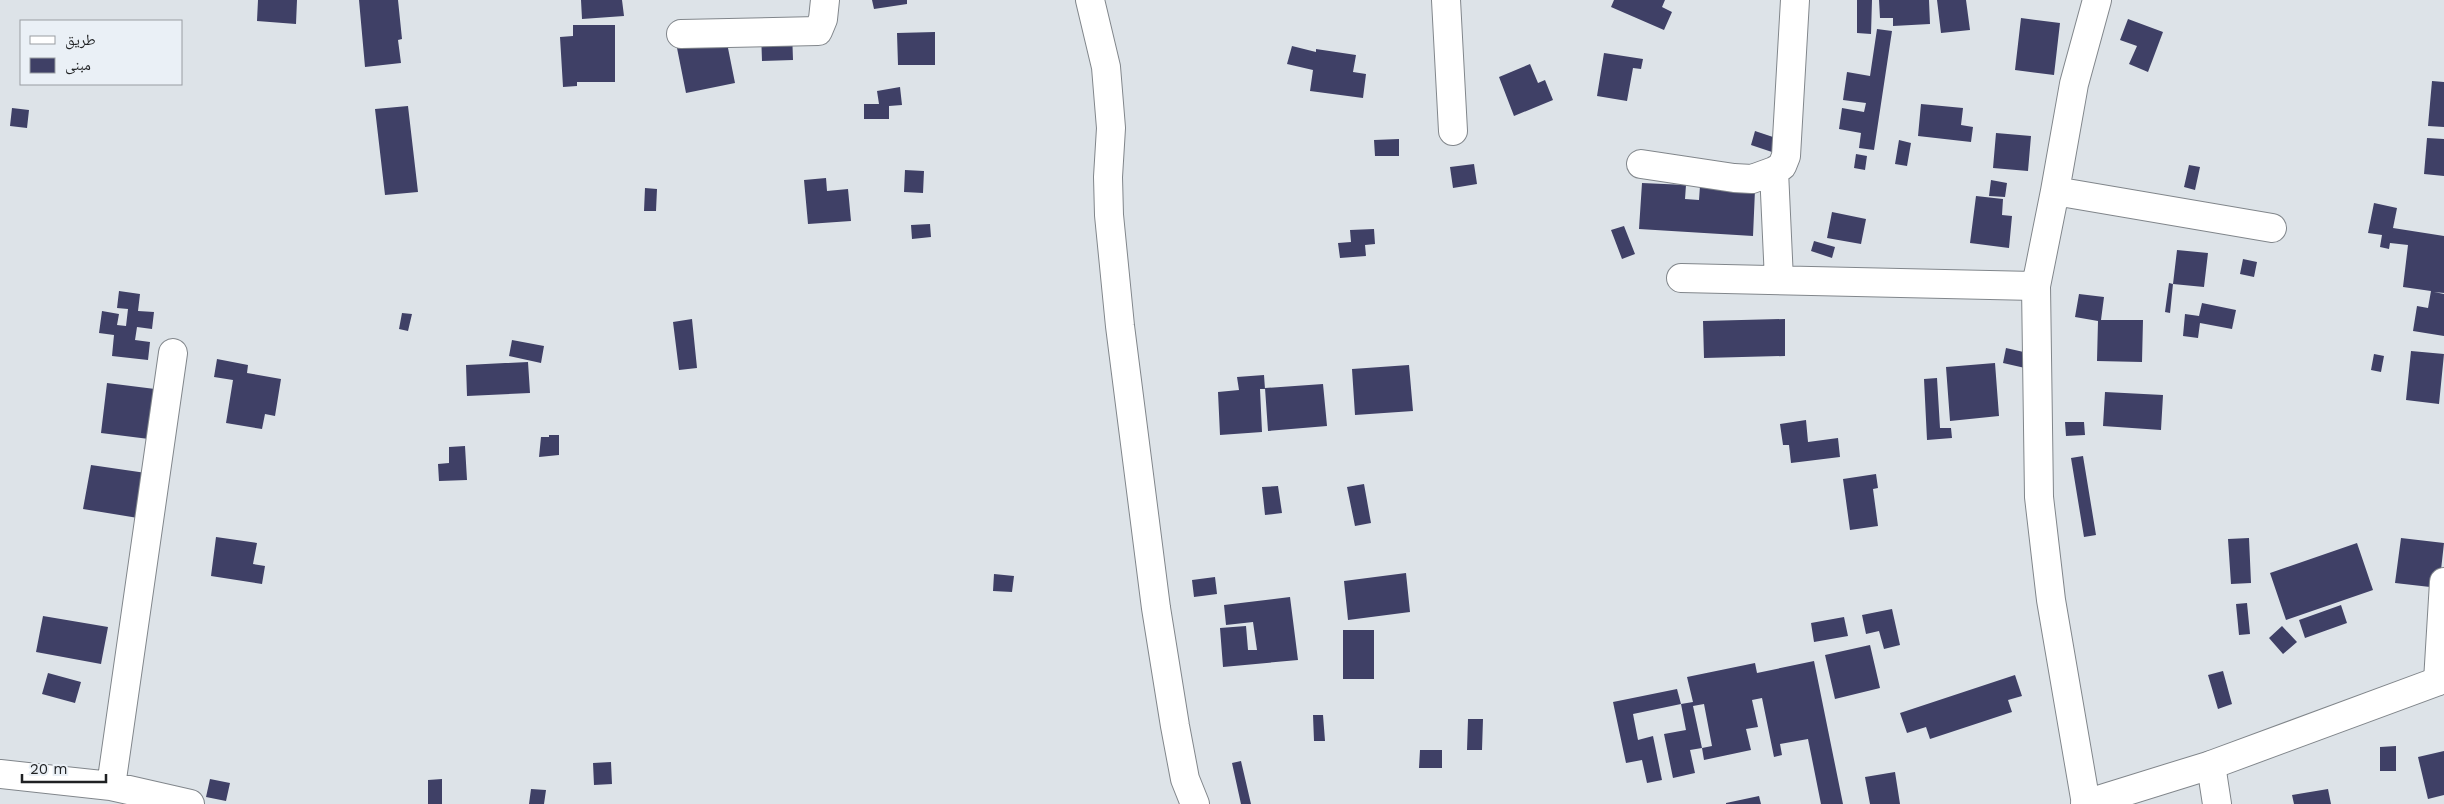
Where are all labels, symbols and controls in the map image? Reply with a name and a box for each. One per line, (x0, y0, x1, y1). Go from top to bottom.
legend (20, 20, 182, 85)
text: طريق (65, 31, 96, 50)
text: مبنى (65, 56, 91, 75)
scale bar (22, 752, 106, 784)
text: 20 m (30, 760, 68, 778)

